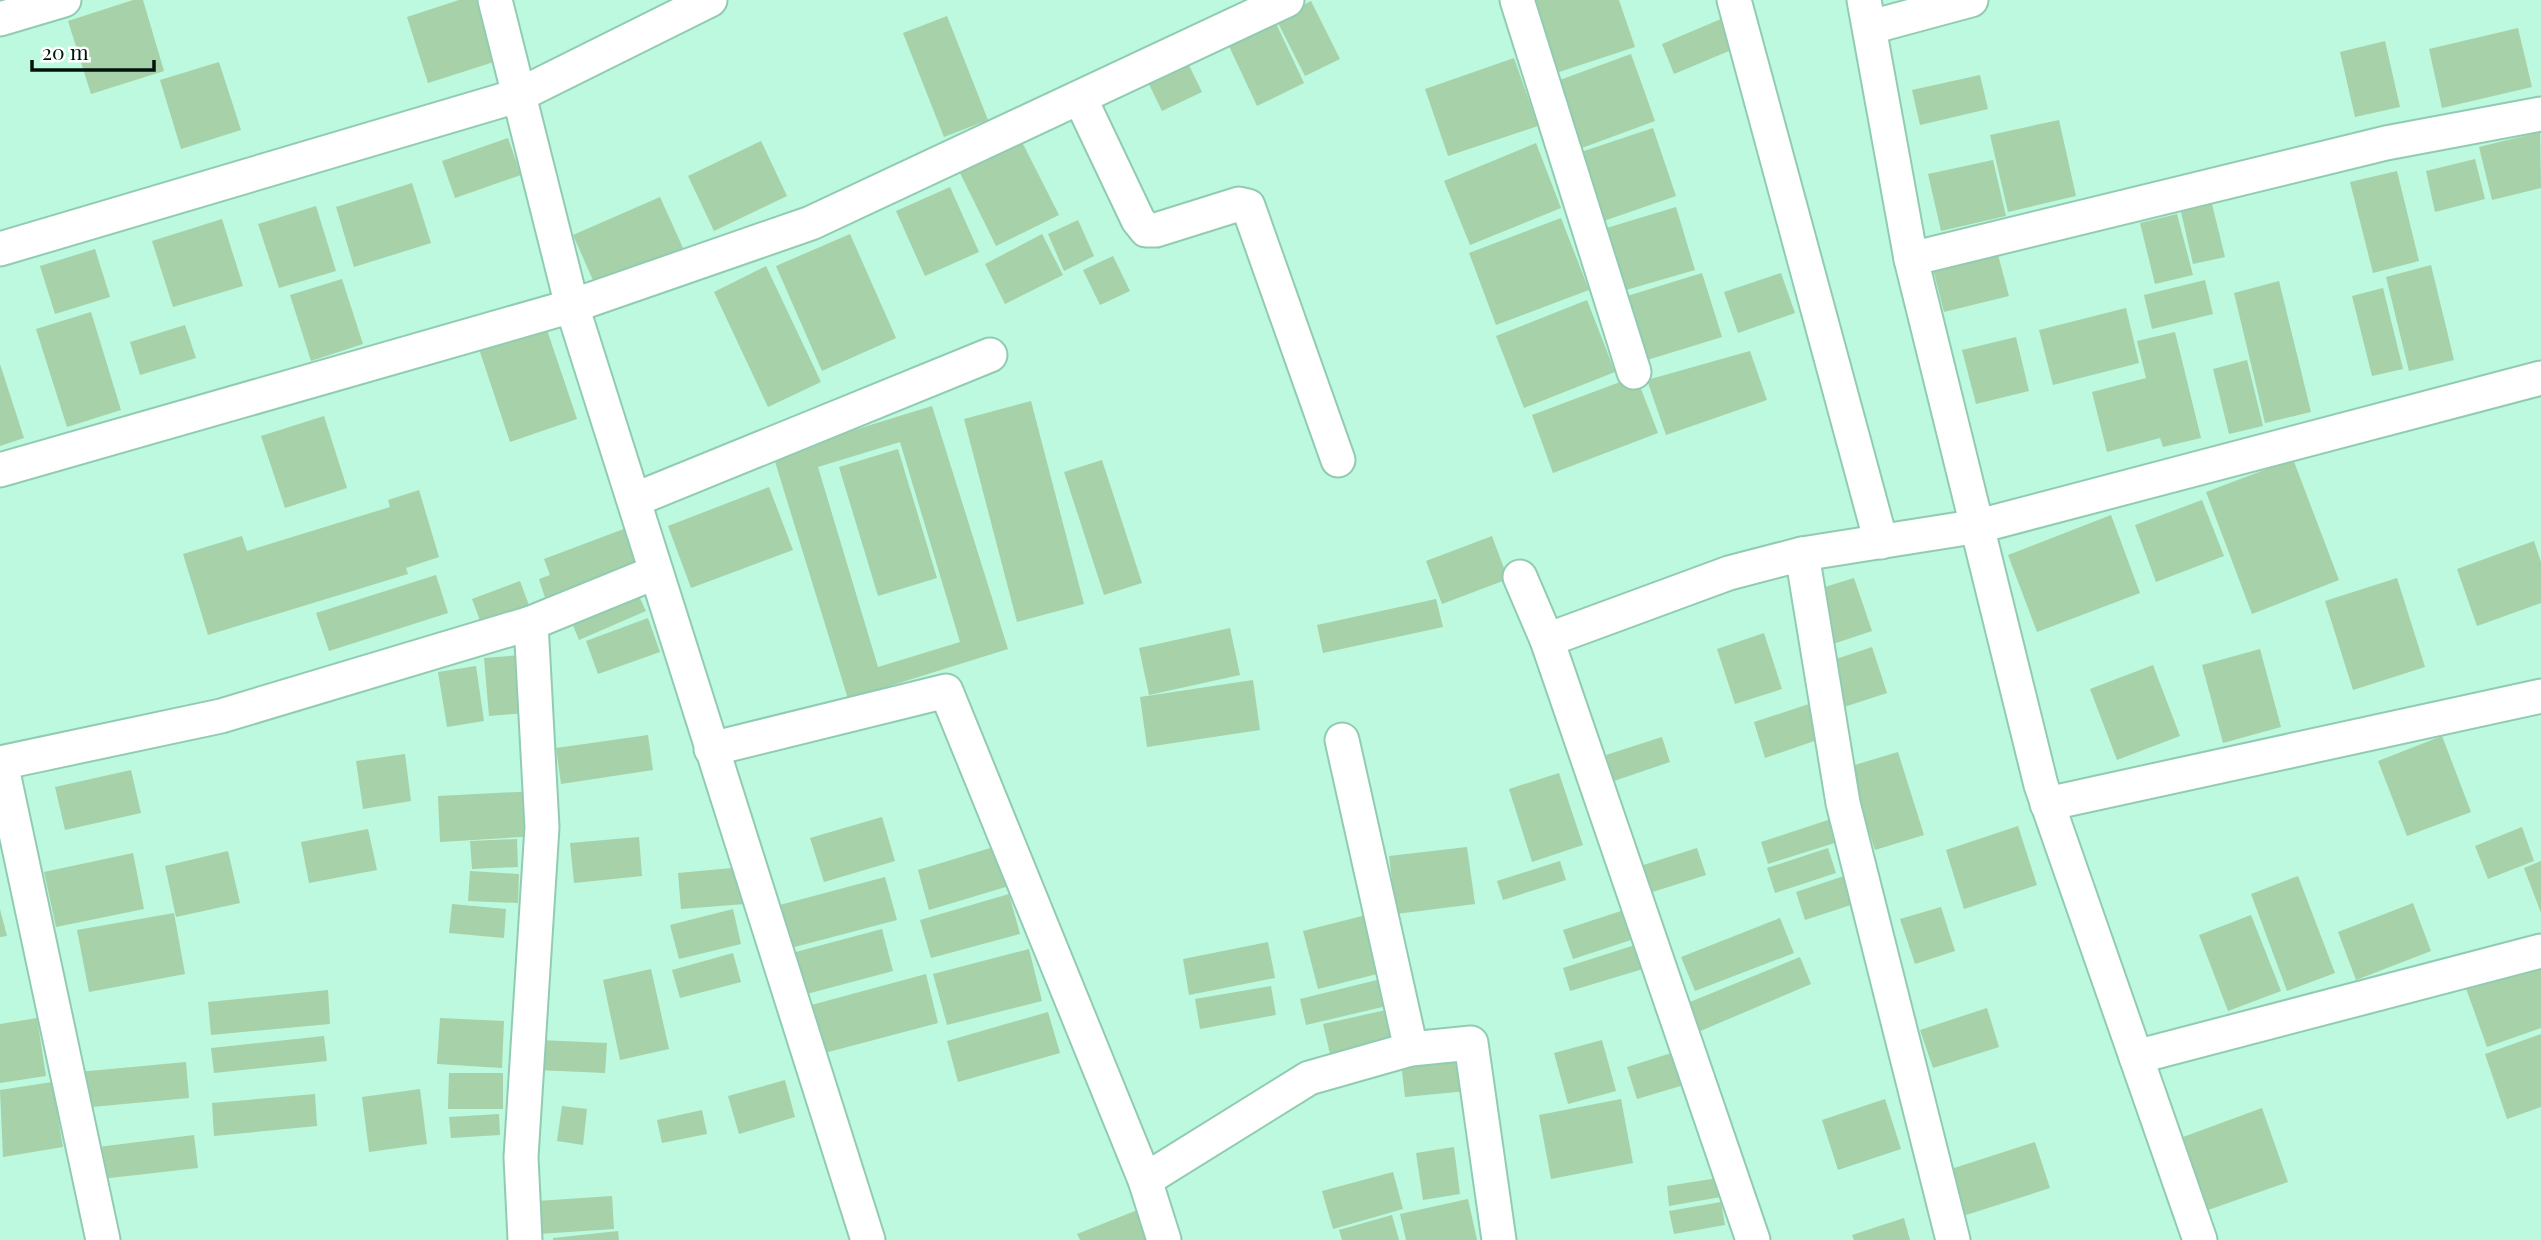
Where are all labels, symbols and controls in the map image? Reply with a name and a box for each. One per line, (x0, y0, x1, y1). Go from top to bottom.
scale bar (32, 28, 154, 72)
text: 20 m (42, 37, 89, 65)

